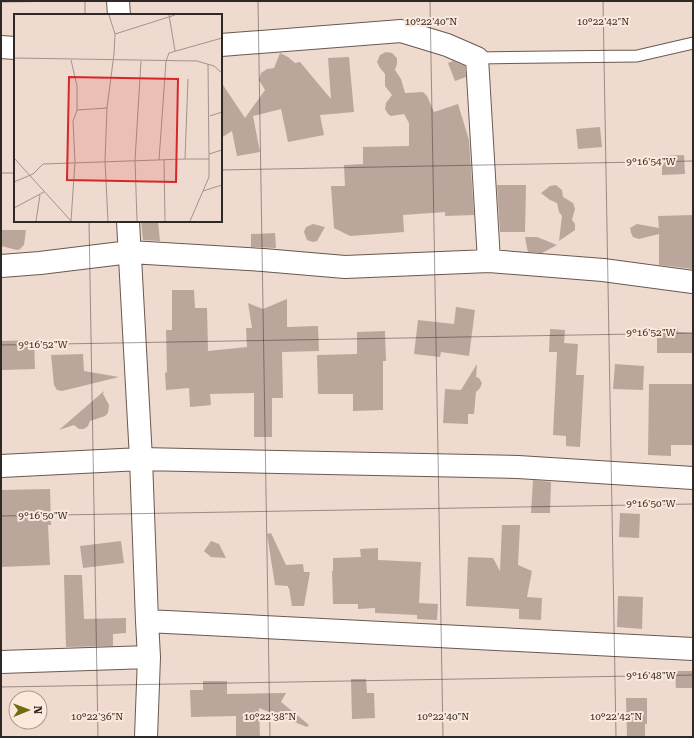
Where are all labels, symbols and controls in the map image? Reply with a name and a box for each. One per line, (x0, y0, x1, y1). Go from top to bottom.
inset map (14, 14, 222, 222)
text: 10°22'40"N (405, 16, 457, 27)
text: 10°22'42"N (577, 16, 629, 27)
text: 9°16'54"W (626, 156, 677, 167)
text: 9°16'52"W (626, 327, 677, 338)
text: 9°16'52"W (18, 339, 69, 350)
text: 9°16'50"W (626, 498, 677, 509)
text: 9°16'50"W (18, 510, 69, 521)
text: 9°16'48"W (626, 670, 677, 681)
north arrow (8, 690, 48, 730)
text: N (31, 705, 44, 715)
text: 10°22'36"N (71, 711, 123, 722)
text: 10°22'38"N (244, 711, 296, 722)
text: 10°22'40"N (417, 711, 469, 722)
text: 10°22'42"N (590, 711, 642, 722)

